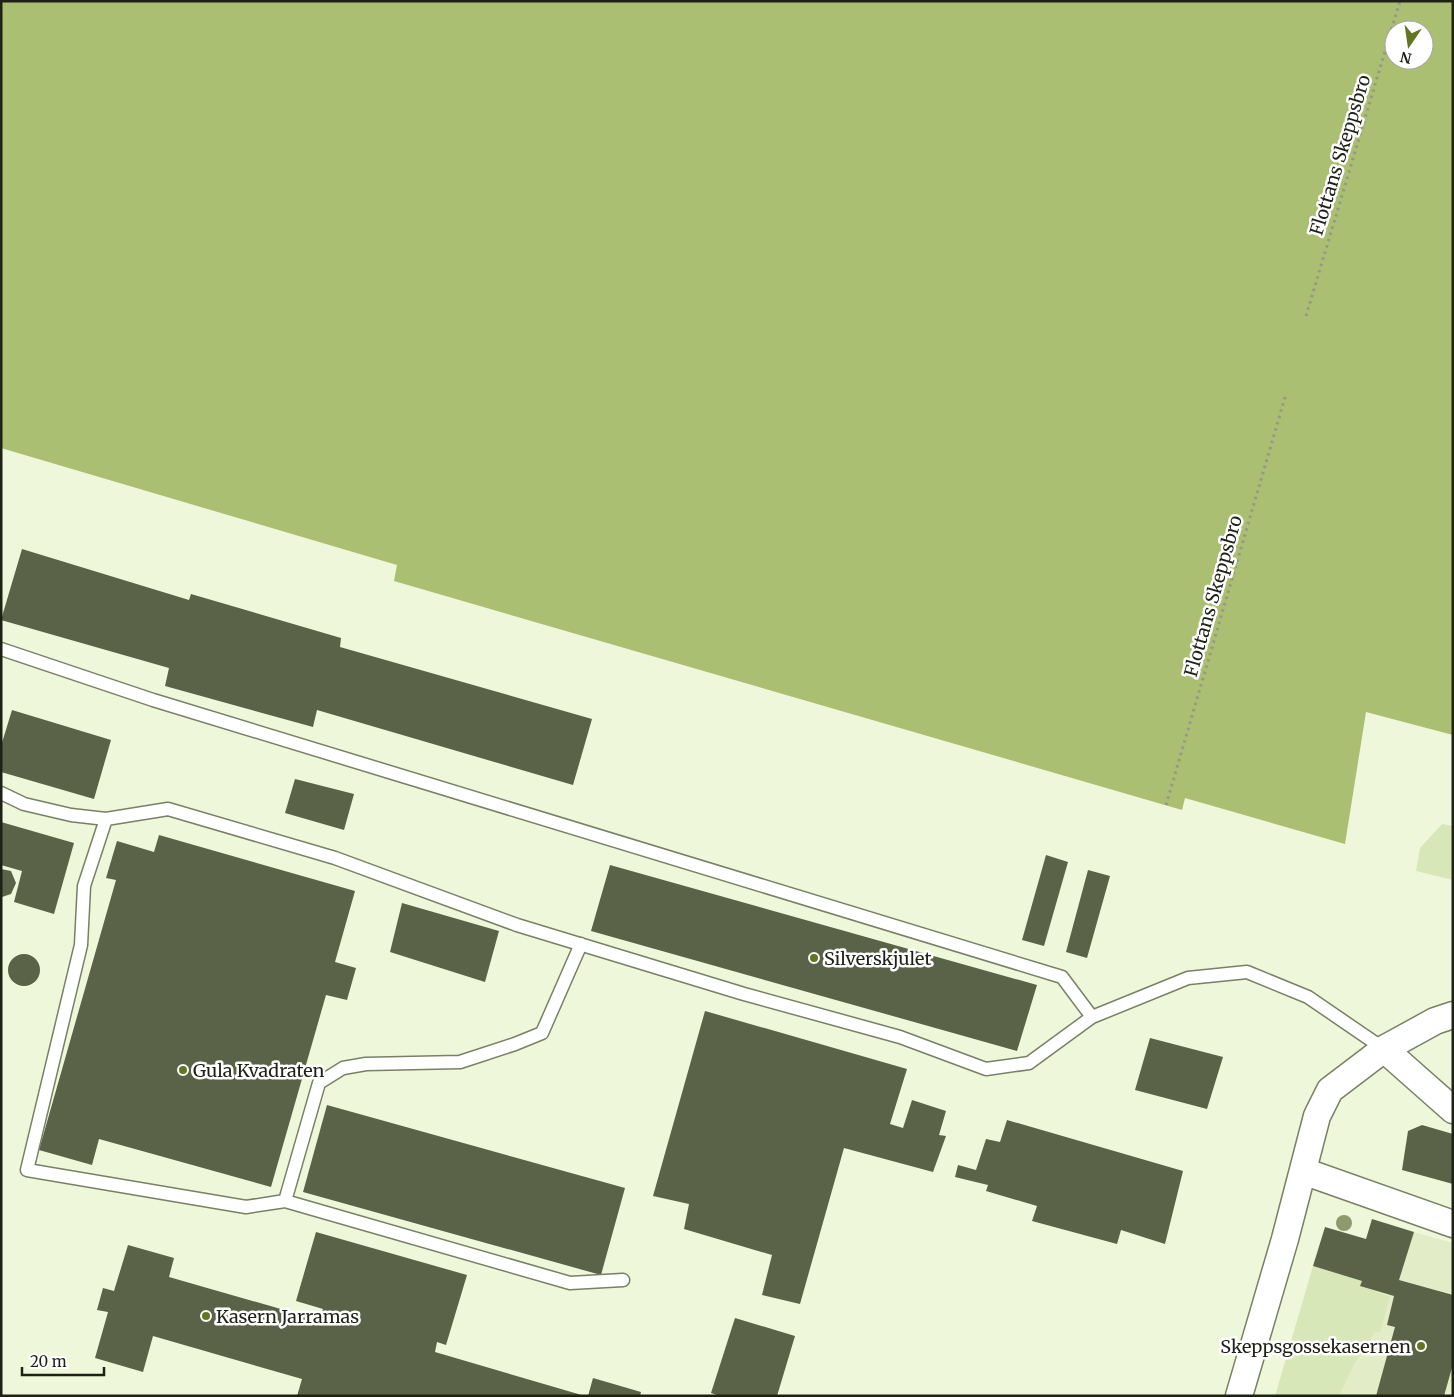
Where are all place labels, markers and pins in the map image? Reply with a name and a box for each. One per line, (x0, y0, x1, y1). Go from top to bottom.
place label: Silverskjulet (824, 947, 932, 970)
marker: Silverskjulet (808, 952, 820, 964)
place label: Gula Kvadraten (193, 1059, 325, 1082)
marker: Gula Kvadraten (177, 1064, 189, 1076)
place label: Kasern Jarramas (216, 1305, 359, 1328)
marker: Kasern Jarramas (200, 1310, 212, 1322)
place label: Skeppsgossekasernen (1220, 1335, 1411, 1358)
marker: Skeppsgossekasernen (1415, 1340, 1427, 1352)

